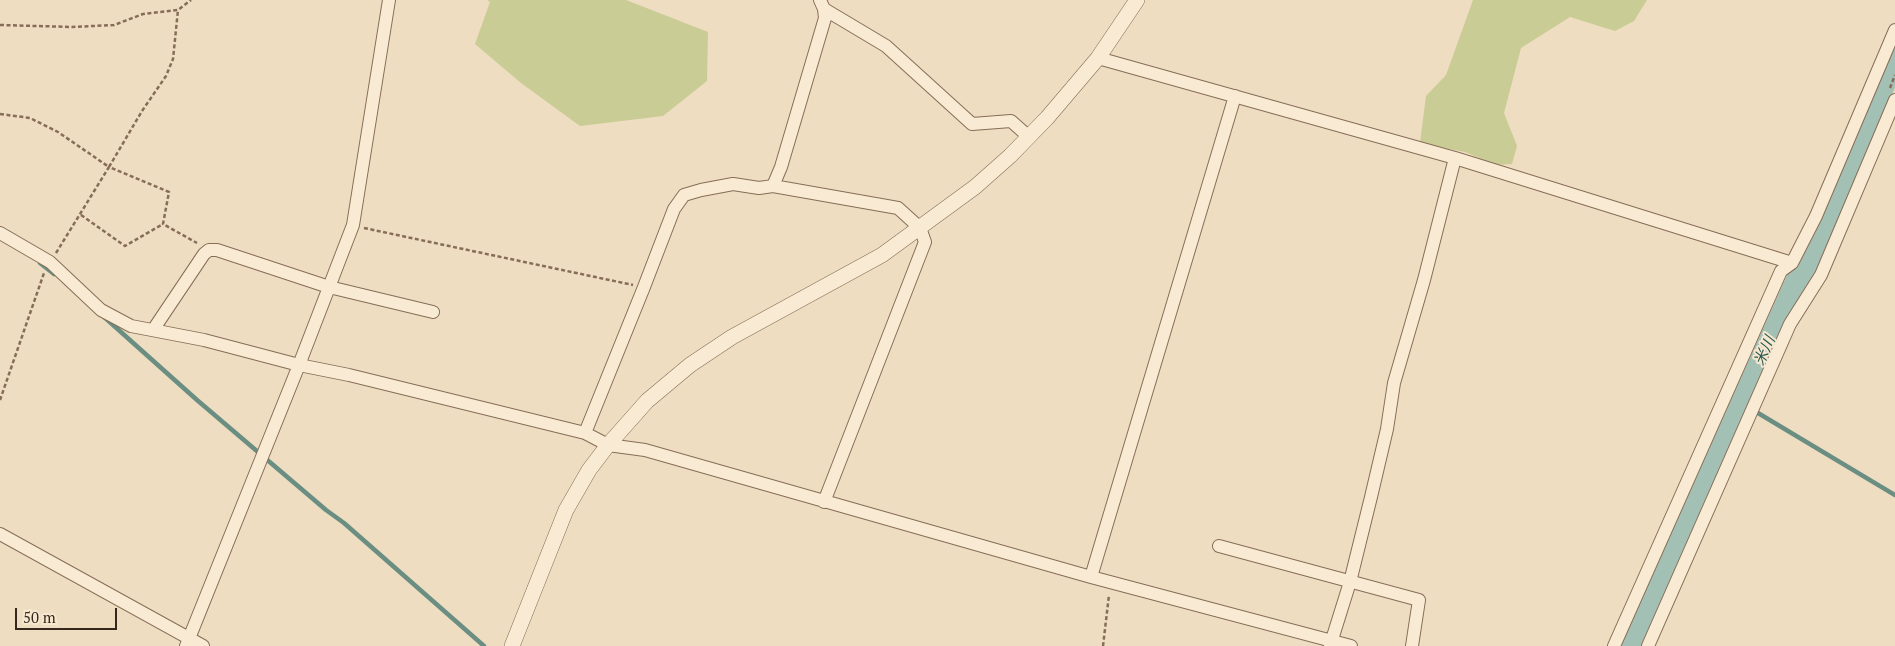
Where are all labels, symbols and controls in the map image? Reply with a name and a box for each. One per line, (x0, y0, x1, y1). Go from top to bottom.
water label: 米川 (1751, 334, 1779, 368)
scale bar (18, 598, 120, 630)
text: 50 m (23, 607, 56, 627)

